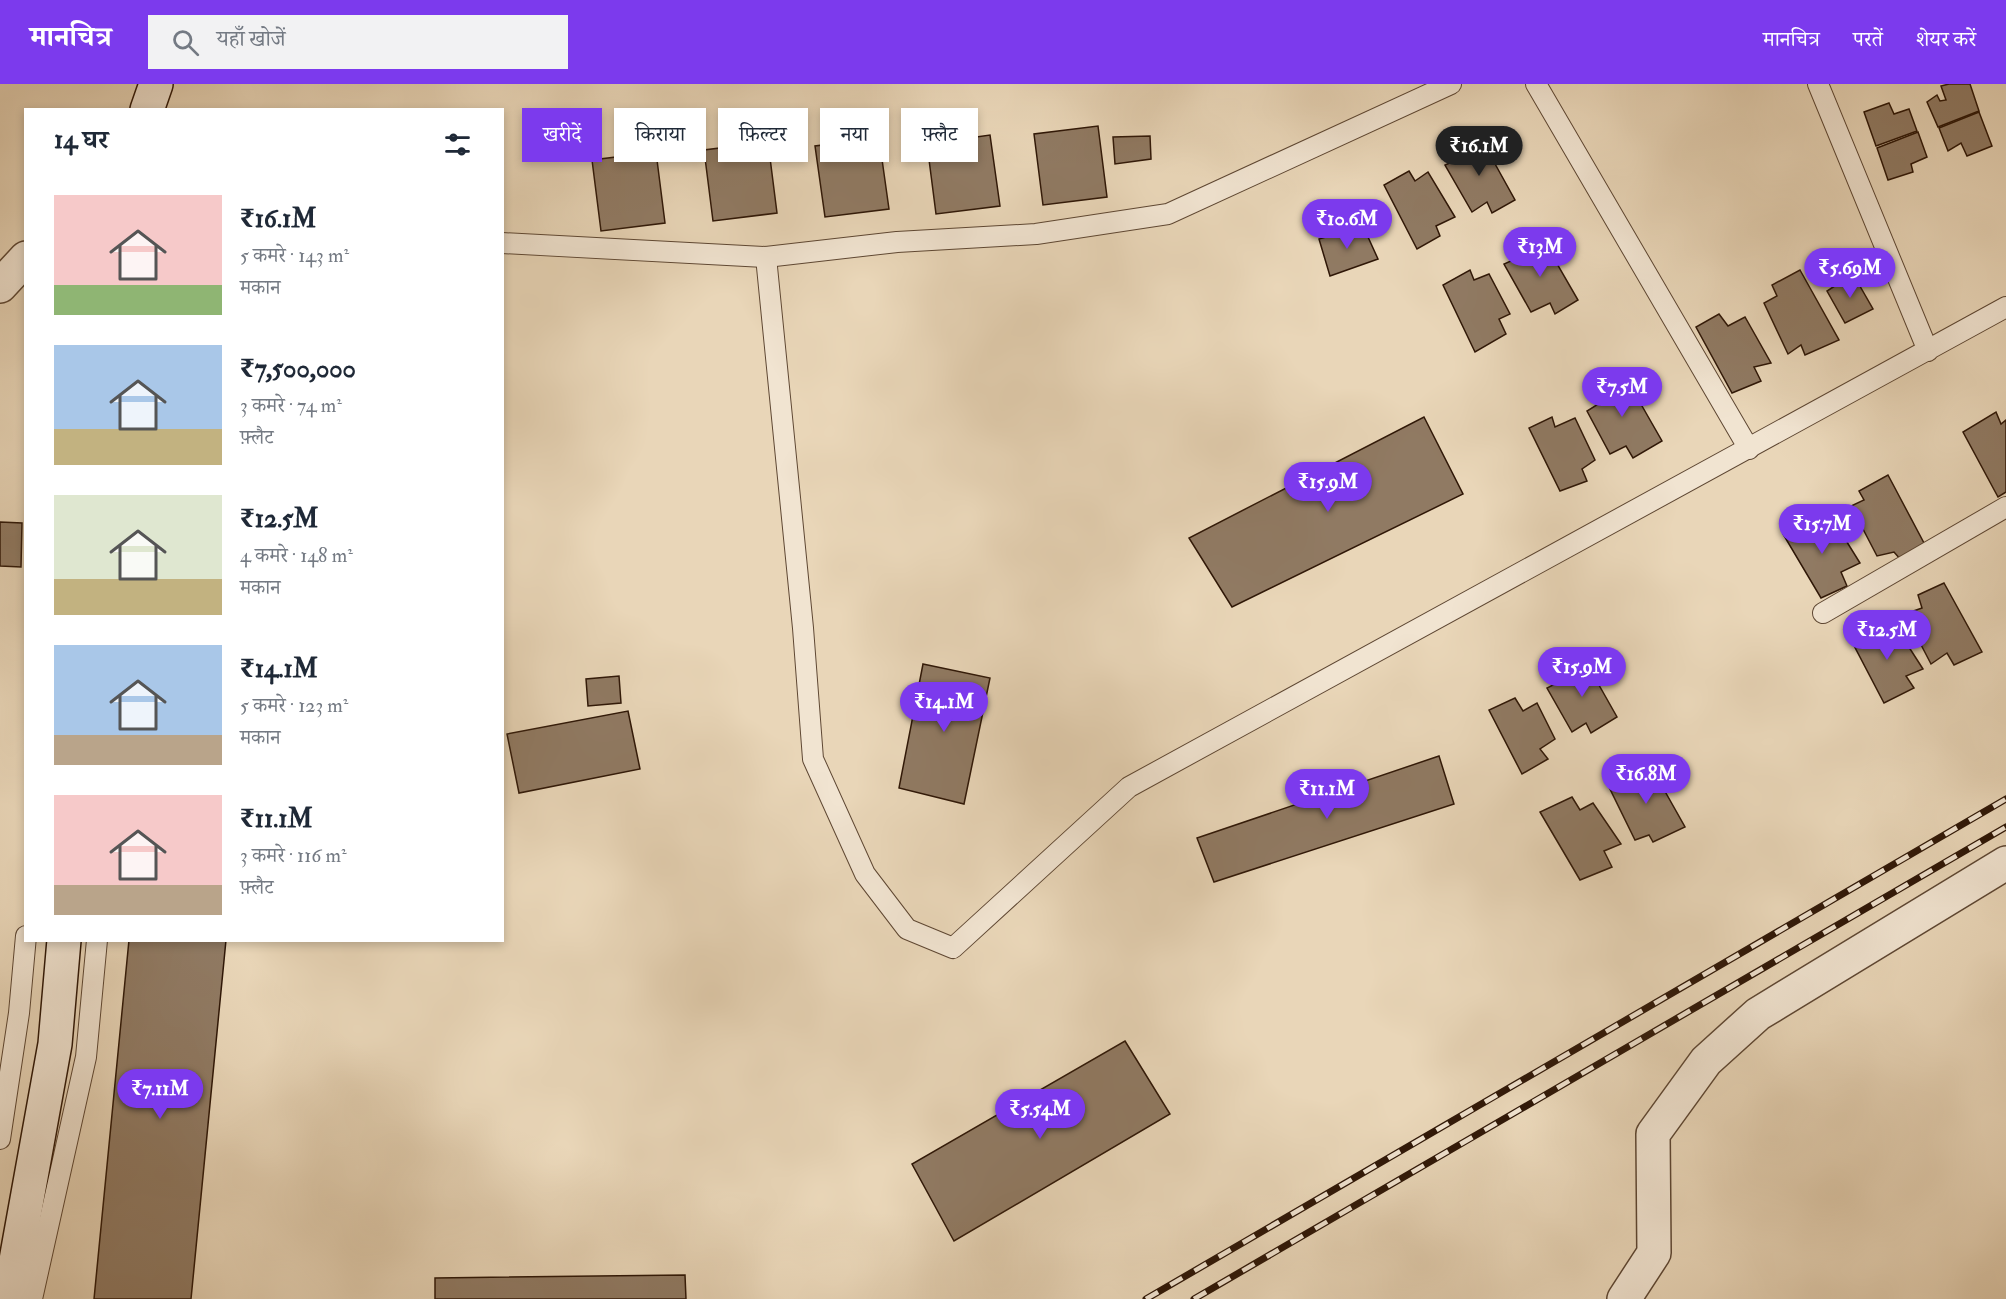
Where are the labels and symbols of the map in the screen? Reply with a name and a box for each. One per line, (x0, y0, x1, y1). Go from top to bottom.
pin: ₹16.1M (1430, 126, 1528, 177)
pin: ₹10.6M (1298, 199, 1396, 250)
pin: ₹13M (1504, 227, 1576, 278)
pin: ₹5.69M (1801, 248, 1899, 299)
pin: ₹7.5M (1580, 367, 1664, 418)
pin: ₹15.9M (1279, 462, 1377, 513)
pin: ₹15.7M (1773, 504, 1871, 555)
pin: ₹12.5M (1838, 610, 1936, 661)
pin: ₹15.9M (1533, 647, 1631, 698)
pin: ₹14.1M (895, 682, 993, 733)
pin: ₹16.8M (1597, 754, 1695, 805)
pin: ₹11.1M (1278, 769, 1376, 820)
pin: ₹7.11M (111, 1069, 209, 1120)
pin: ₹5.54M (991, 1089, 1089, 1140)

